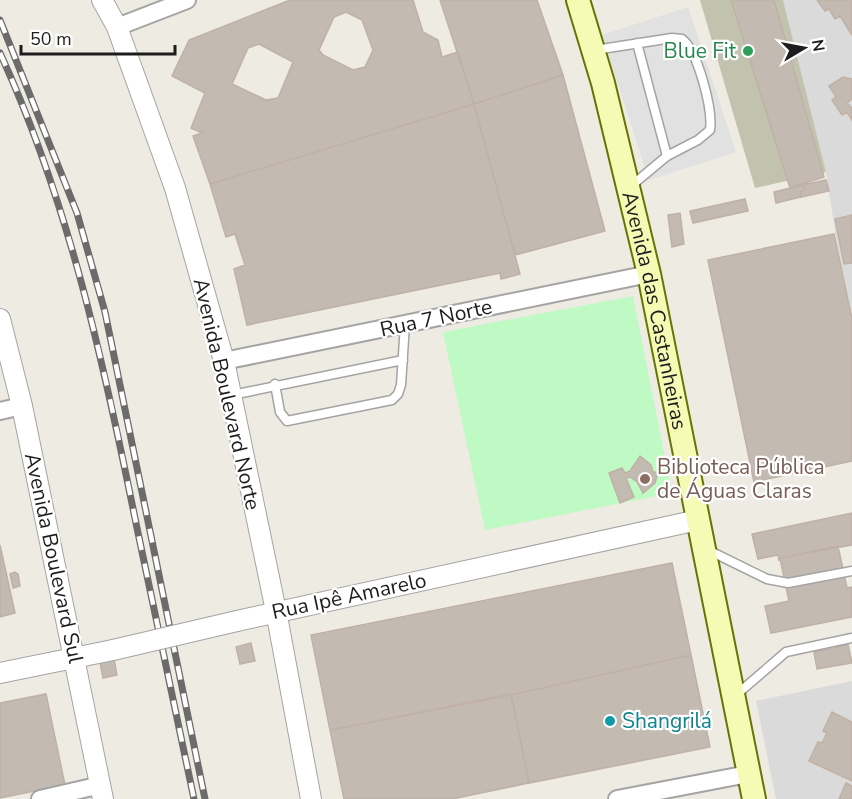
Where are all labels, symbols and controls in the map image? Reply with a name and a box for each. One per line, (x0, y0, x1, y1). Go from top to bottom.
scale bar (21, 18, 176, 56)
north arrow (774, 18, 834, 78)
text: 50 m (30, 27, 72, 51)
place label: Blue Fit (664, 37, 737, 65)
text: N (806, 38, 830, 53)
marker: Blue Fit (741, 44, 755, 58)
street label: Avenida das Castanheiras (616, 188, 694, 432)
street label: Avenida Boulevard Norte (187, 275, 267, 513)
street label: Rua 7 Norte (377, 292, 495, 344)
street label: Avenida Boulevard Sul (18, 450, 90, 667)
place label: Biblioteca Pública de Águas Claras (657, 453, 825, 505)
marker: Biblioteca Pública de Águas Claras (638, 472, 652, 486)
street label: Rua Ipê Amarelo (269, 566, 429, 626)
place label: Shangrilá (622, 707, 712, 735)
marker: Shangrilá (603, 714, 617, 728)

